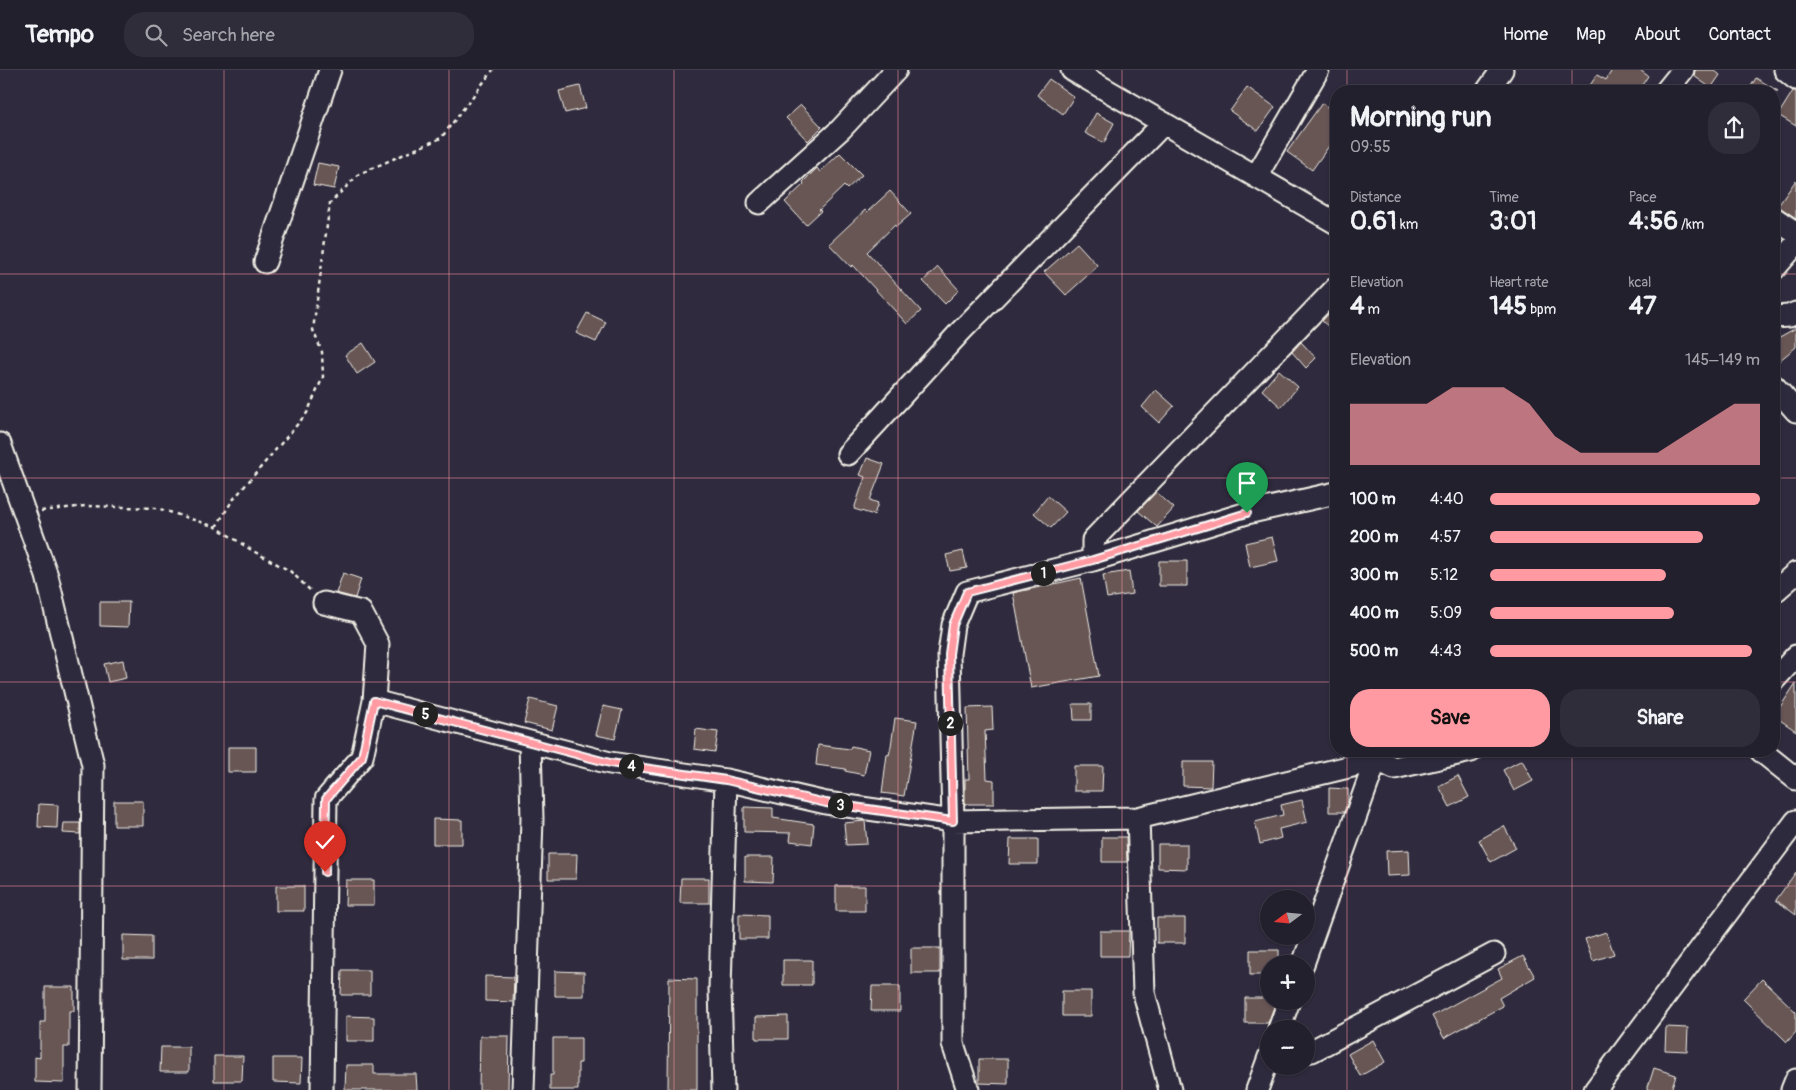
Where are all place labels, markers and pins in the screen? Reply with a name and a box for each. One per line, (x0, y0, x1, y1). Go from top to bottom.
pin (1226, 462, 1268, 513)
pin: 1 (1030, 560, 1056, 586)
pin: 5 (412, 702, 438, 726)
pin: 2 (938, 710, 962, 736)
pin: 4 (618, 754, 644, 778)
pin: 3 (828, 792, 852, 818)
pin (304, 821, 346, 872)

